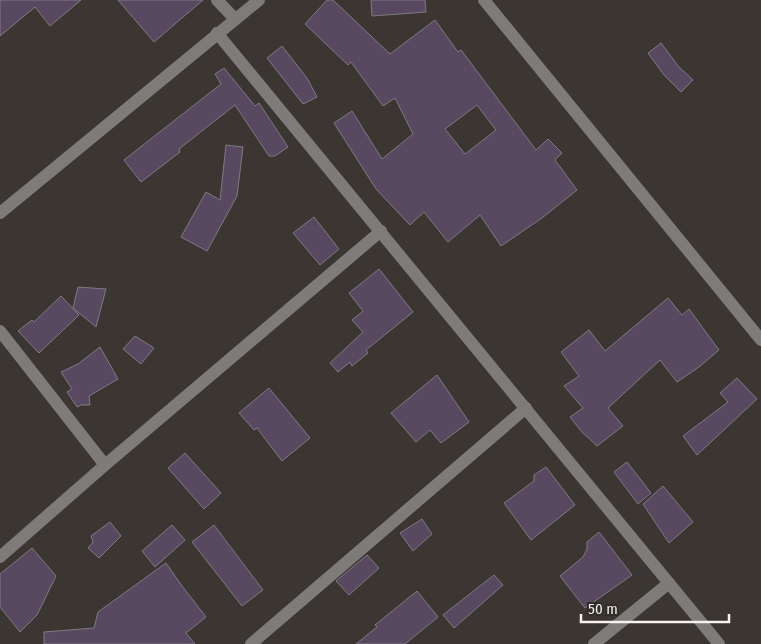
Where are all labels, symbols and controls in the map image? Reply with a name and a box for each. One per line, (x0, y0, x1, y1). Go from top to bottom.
scale bar (581, 592, 728, 624)
text: 50 m (588, 600, 618, 618)

